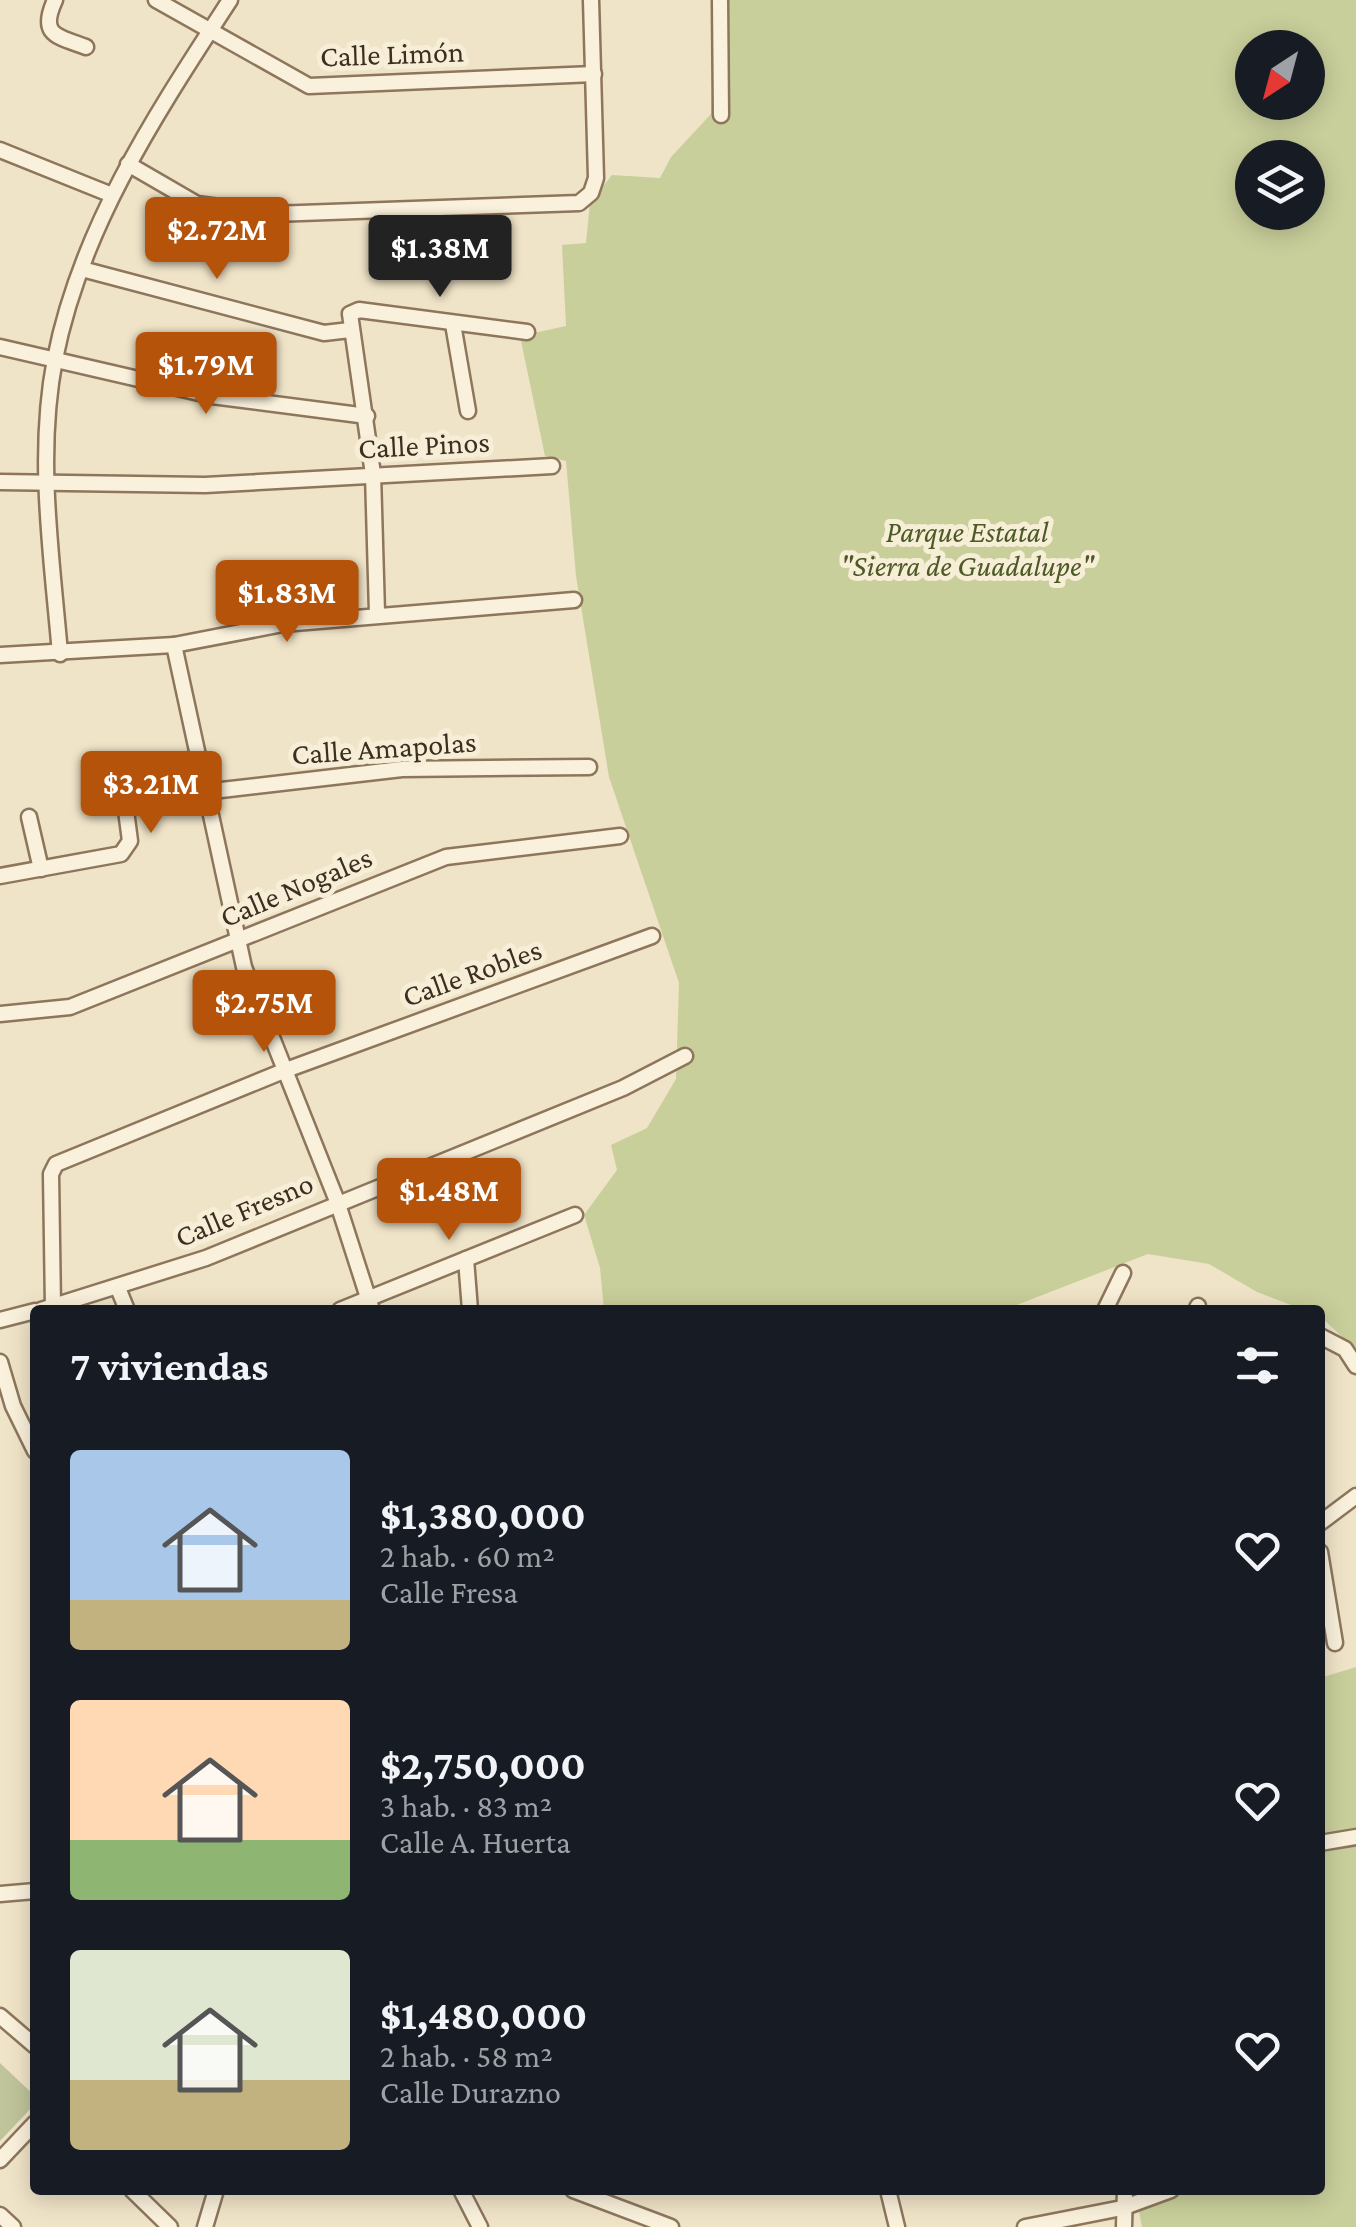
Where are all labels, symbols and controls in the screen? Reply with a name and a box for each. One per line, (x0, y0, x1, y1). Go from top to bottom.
north arrow (1235, 30, 1325, 120)
map controls (1235, 30, 1325, 230)
street label: Calle Limón (319, 34, 464, 73)
button: layers (1235, 140, 1325, 230)
pin: $2.72M (136, 197, 298, 282)
text: $2.72M (167, 211, 267, 247)
pin: $1.38M (359, 215, 521, 300)
text: $1.38M (391, 229, 489, 265)
pin: $1.79M (125, 332, 287, 417)
text: $1.79M (158, 346, 254, 382)
street label: Calle Pinos (357, 425, 491, 464)
park label: Parque Estatal "Sierra de Guadalupe" (840, 515, 1095, 583)
pin: $1.83M (206, 560, 368, 645)
text: $1.83M (238, 574, 336, 610)
street label: Calle Amapolas (290, 725, 478, 771)
pin: $3.21M (70, 751, 232, 836)
text: $3.21M (103, 765, 199, 801)
street label: Calle Nogales (215, 840, 377, 934)
street label: Calle Robles (398, 932, 546, 1013)
pin: $2.75M (183, 970, 345, 1055)
text: $2.75M (215, 984, 313, 1020)
pin: $1.48M (368, 1158, 530, 1243)
street label: Calle Fresno (170, 1166, 318, 1253)
text: $1.48M (399, 1172, 499, 1208)
icon: filters (1230, 1338, 1285, 1393)
text: 7 viviendas (70, 1342, 268, 1389)
icon: home (150, 1490, 270, 1610)
text: $1,380,000 (380, 1491, 586, 1538)
icon: heart (1230, 1523, 1285, 1578)
text: 2 hab. · 60 m² (380, 1538, 555, 1574)
text: Calle Fresa (380, 1574, 518, 1610)
icon: home (150, 1740, 270, 1860)
text: $2,750,000 (380, 1741, 586, 1788)
icon: heart (1230, 1773, 1285, 1828)
text: 3 hab. · 83 m² (380, 1788, 552, 1824)
text: Calle A. Huerta (380, 1824, 571, 1860)
icon: home (150, 1990, 270, 2110)
text: $1,480,000 (380, 1991, 587, 2038)
icon: heart (1230, 2023, 1285, 2078)
text: 2 hab. · 58 m² (380, 2038, 553, 2074)
text: Calle Durazno (380, 2074, 561, 2110)

